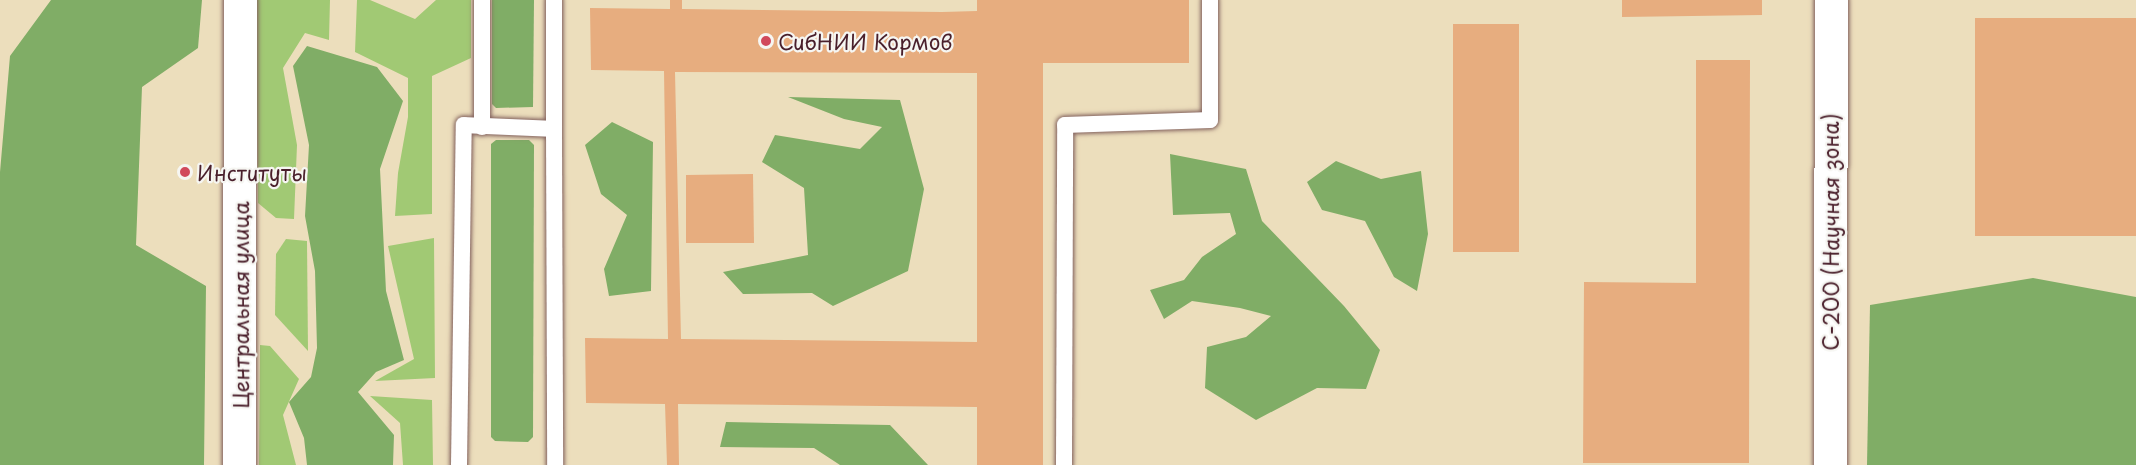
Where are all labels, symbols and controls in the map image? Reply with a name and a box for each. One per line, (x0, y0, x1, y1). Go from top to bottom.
place label: СибНИИ Кормов (778, 28, 952, 54)
marker: СибНИИ Кормов (759, 34, 773, 48)
street label: С-200 (Научная зона) (1817, 113, 1843, 351)
place label: Институты (197, 159, 307, 185)
marker: Институты (178, 165, 192, 179)
street label: Центральная улица (227, 201, 253, 409)

